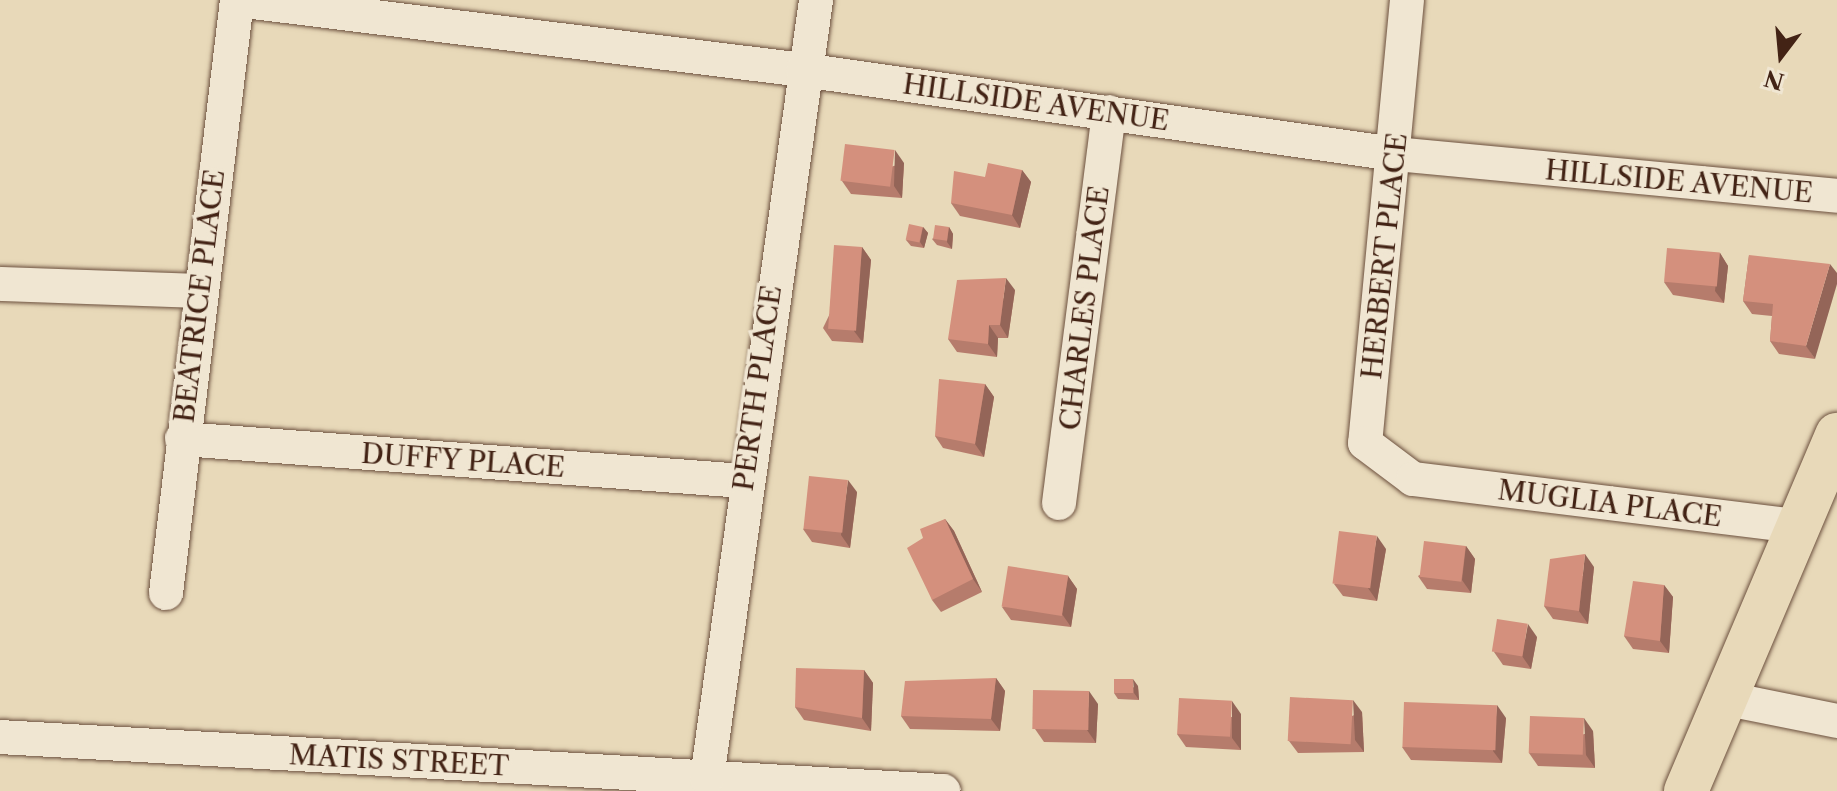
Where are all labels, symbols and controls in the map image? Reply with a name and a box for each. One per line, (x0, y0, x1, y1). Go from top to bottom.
north arrow (1741, 16, 1821, 96)
text: N (1761, 64, 1787, 95)
street label: HILLSIDE AVENUE (900, 67, 1172, 137)
street label: HERBERT PLACE (1354, 131, 1414, 381)
street label: HILLSIDE AVENUE (1543, 153, 1815, 209)
street label: BEATRICE PLACE (167, 167, 231, 425)
street label: CHARLES PLACE (1052, 184, 1116, 432)
street label: PERTH PLACE (726, 283, 788, 493)
street label: DUFFY PLACE (360, 436, 566, 484)
street label: MUGLIA PLACE (1495, 473, 1725, 533)
street label: MATIS STREET (288, 737, 510, 783)

